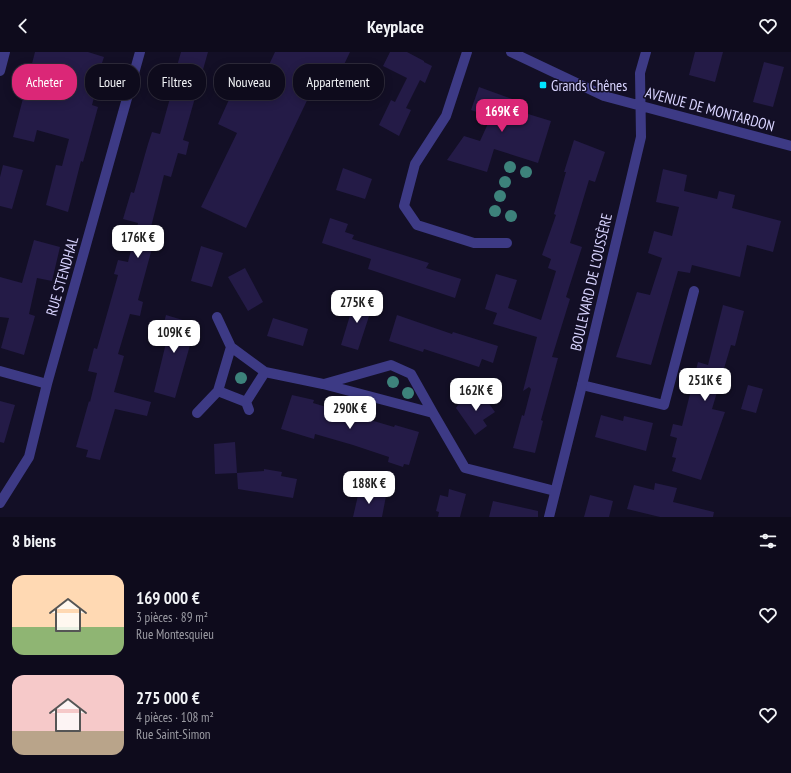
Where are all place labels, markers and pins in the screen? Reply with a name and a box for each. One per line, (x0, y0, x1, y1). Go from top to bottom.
place label: Grands Chênes (551, 76, 627, 95)
marker: Grands Chênes (538, 80, 548, 90)
pin: 169K € (469, 99, 535, 133)
pin: 176K € (105, 225, 171, 259)
pin: 275K € (324, 290, 390, 324)
pin: 109K € (141, 320, 207, 354)
pin: 251K € (672, 368, 738, 402)
pin: 162K € (443, 378, 509, 412)
pin: 290K € (317, 396, 383, 430)
pin: 188K € (336, 471, 402, 505)

